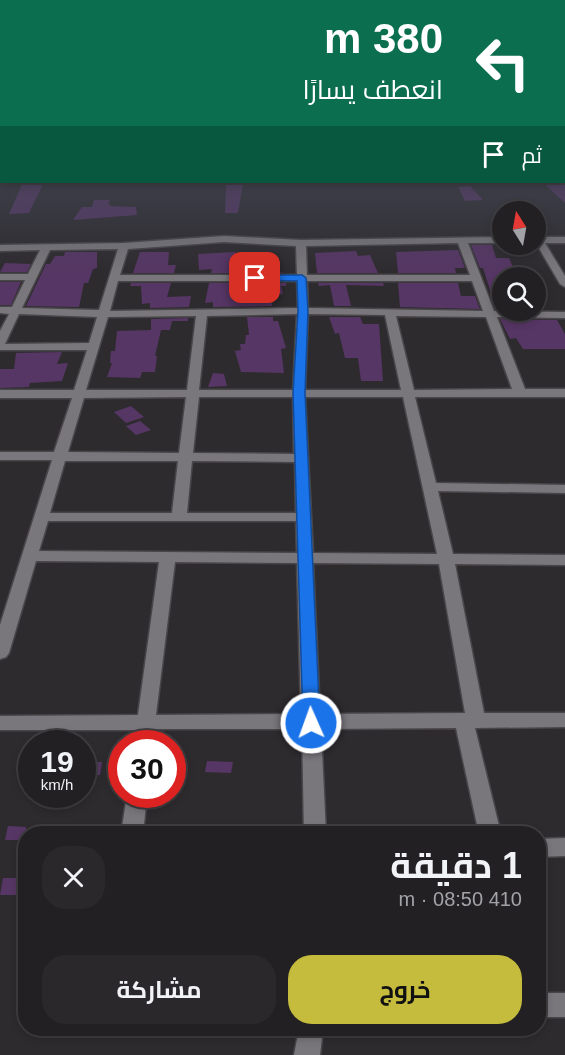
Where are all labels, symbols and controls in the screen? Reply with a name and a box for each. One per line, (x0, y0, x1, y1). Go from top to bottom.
text: 380 m (324, 15, 443, 62)
icon: left (464, 24, 542, 102)
text: انعطف يسارًا (302, 75, 443, 105)
icon: arrive (477, 138, 510, 171)
text: ثم (522, 143, 542, 168)
north arrow (492, 201, 546, 255)
map controls (492, 201, 546, 321)
pin (229, 252, 280, 303)
icon: arrive (238, 261, 271, 294)
button: search (492, 267, 546, 321)
position arrow (279, 691, 343, 755)
speed limit sign: 30 (108, 730, 186, 808)
text: 19 (40, 745, 74, 778)
text: km/h (41, 776, 73, 793)
text: 1 دقيقة (390, 845, 522, 886)
button: close (42, 846, 105, 909)
text: 410 m · 08:50 (399, 888, 522, 910)
button: مشاركة (42, 955, 276, 1024)
button: خروج (288, 955, 522, 1024)

